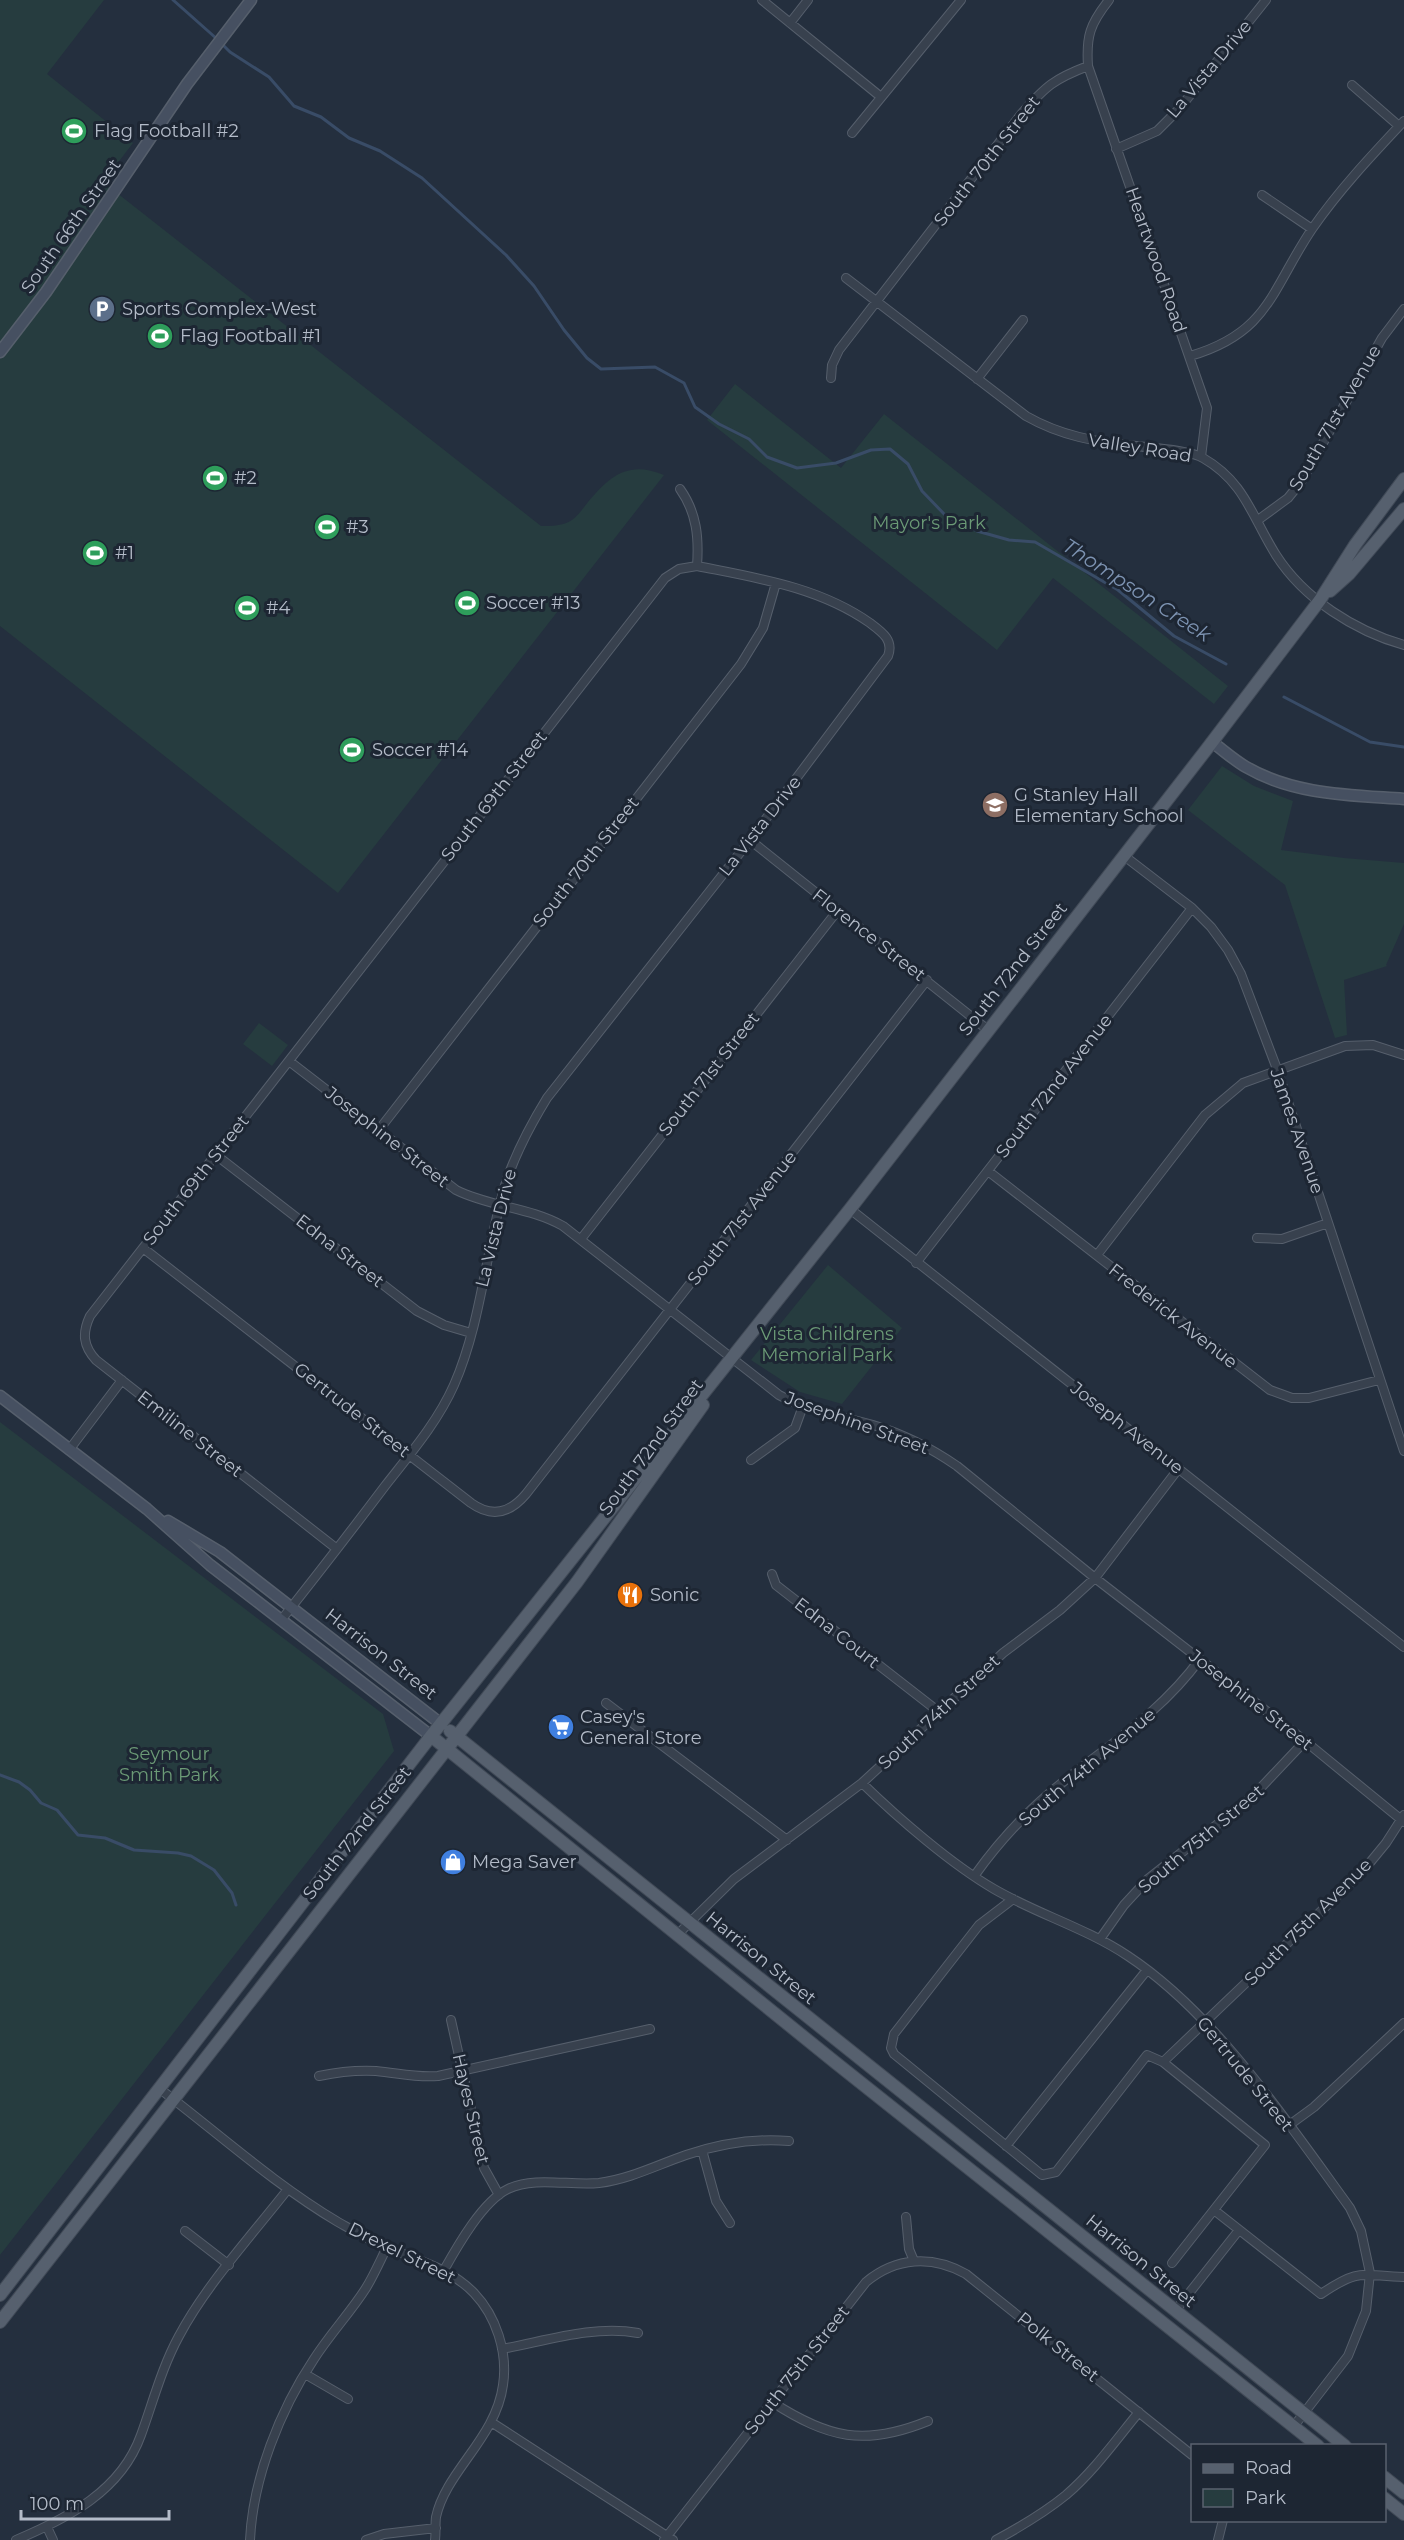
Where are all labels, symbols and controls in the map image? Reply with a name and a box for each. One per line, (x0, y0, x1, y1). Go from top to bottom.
street label: La Vista Drive (1162, 15, 1256, 123)
street label: South 70th Street (929, 91, 1045, 231)
sports icon: Flag Football #2 (59, 116, 89, 146)
place label: Flag Football #2 (94, 120, 239, 142)
street label: South 66th Street (16, 154, 126, 298)
street label: Heartwood Road (1121, 184, 1191, 336)
parking icon: Sports Complex-West (87, 294, 117, 324)
place label: Sports Complex-West (122, 298, 317, 320)
sports icon: Flag Football #1 (145, 321, 175, 351)
place label: Flag Football #1 (180, 325, 321, 347)
street label: South 71st Avenue (1284, 341, 1386, 495)
street label: Valley Road (1087, 429, 1193, 467)
sports icon: #2 (200, 463, 230, 493)
place label: #2 (234, 467, 257, 489)
sports icon: #3 (312, 512, 342, 542)
park label: Mayor's Park (872, 512, 986, 534)
place label: #3 (346, 516, 369, 538)
water label: Thompson Creek (1059, 533, 1216, 647)
sports icon: #1 (80, 538, 110, 568)
place label: #1 (115, 542, 134, 564)
sports icon: Soccer #13 (452, 588, 482, 618)
place label: Soccer #13 (486, 592, 580, 614)
sports icon: #4 (232, 593, 262, 623)
place label: #4 (266, 597, 291, 619)
street label: South 69th Street (436, 726, 552, 866)
sports icon: Soccer #14 (337, 735, 367, 765)
place label: Soccer #14 (372, 739, 468, 761)
street label: La Vista Drive (714, 771, 806, 881)
place label: G Stanley Hall Elementary School (1014, 784, 1184, 827)
school or university icon: G Stanley Hall Elementary School (980, 790, 1010, 820)
street label: South 70th Street (528, 792, 644, 932)
street label: Florence Street (808, 884, 930, 986)
street label: South 72nd Street (954, 898, 1072, 1040)
street label: South 71st Street (654, 1008, 764, 1140)
street label: South 72nd Avenue (991, 1010, 1117, 1162)
street label: James Avenue (1265, 1065, 1329, 1197)
street label: Josephine Street (320, 1081, 453, 1192)
street label: South 69th Street (138, 1110, 254, 1250)
street label: South 71st Avenue (683, 1146, 801, 1290)
street label: La Vista Drive (471, 1166, 521, 1289)
street label: Edna Street (291, 1210, 389, 1292)
street label: Frederick Avenue (1104, 1259, 1242, 1373)
park label: Vista Childrens Memorial Park (760, 1323, 894, 1366)
street label: Gertrude Street (290, 1358, 414, 1462)
street label: South 72nd Street (594, 1375, 708, 1519)
street label: Joseph Avenue (1065, 1377, 1188, 1479)
street label: Emiline Street (133, 1386, 247, 1482)
street label: Josephine Street (781, 1386, 932, 1459)
restaurant icon: Sonic (615, 1580, 645, 1610)
place label: Sonic (650, 1584, 700, 1606)
street label: Edna Court (790, 1593, 884, 1673)
street label: Harrison Street (321, 1604, 441, 1704)
street label: Josephine Street (1184, 1644, 1317, 1755)
street label: South 74th Street (874, 1650, 1004, 1774)
street label: South 74th Avenue (1014, 1703, 1160, 1831)
place label: Casey's General Store (580, 1706, 702, 1749)
supermarket icon: Casey's General Store (546, 1712, 576, 1742)
park label: Seymour Smith Park (119, 1743, 219, 1786)
street label: South 72nd Street (298, 1762, 416, 1904)
street label: South 75th Street (1134, 1780, 1268, 1898)
shop icon: Mega Saver (438, 1847, 468, 1877)
place label: Mega Saver (472, 1851, 577, 1873)
street label: South 75th Avenue (1240, 1854, 1376, 1990)
street label: Harrison Street (701, 1907, 821, 2009)
street label: Gertrude Street (1192, 2012, 1298, 2136)
street label: Hayes Street (448, 2051, 494, 2167)
street label: Harrison Street (1081, 2210, 1201, 2312)
street label: Drexel Street (345, 2218, 459, 2288)
street label: South 75th Street (740, 2301, 854, 2439)
street label: Polk Street (1013, 2307, 1103, 2387)
legend (1191, 2444, 1386, 2522)
text: Road (1245, 2457, 1292, 2479)
scale bar (21, 2483, 170, 2521)
text: Park (1245, 2487, 1286, 2509)
text: 100 m (30, 2493, 84, 2515)

